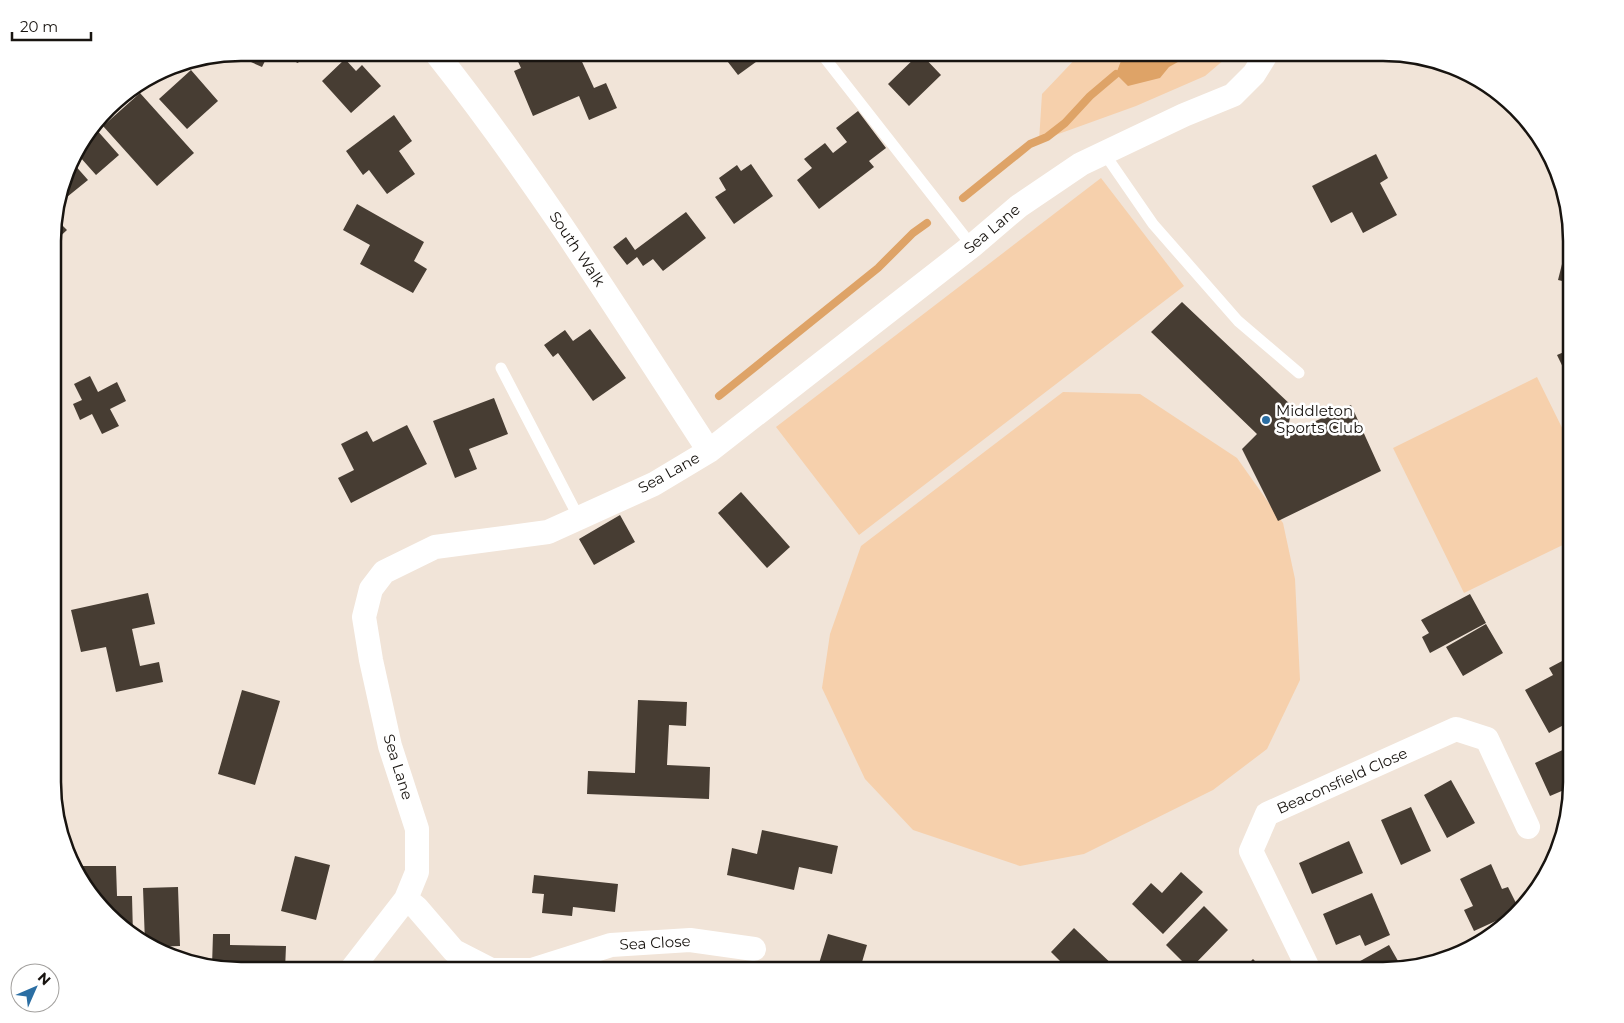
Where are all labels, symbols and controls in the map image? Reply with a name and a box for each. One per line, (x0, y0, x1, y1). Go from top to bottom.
scale bar (12, 10, 91, 42)
text: 20 m (20, 17, 58, 36)
street label: Sea Lane (960, 200, 1024, 258)
street label: South Walk (545, 208, 610, 290)
place label: Middleton Sports Club (1276, 401, 1363, 437)
marker: Middleton Sports Club (1260, 414, 1272, 426)
street label: Sea Lane (635, 448, 703, 497)
street label: Sea Lane (379, 732, 417, 802)
street label: Beaconsfield Close (1274, 743, 1410, 818)
street label: Sea Close (619, 931, 691, 954)
north arrow (10, 963, 60, 1013)
text: N (34, 968, 55, 989)

